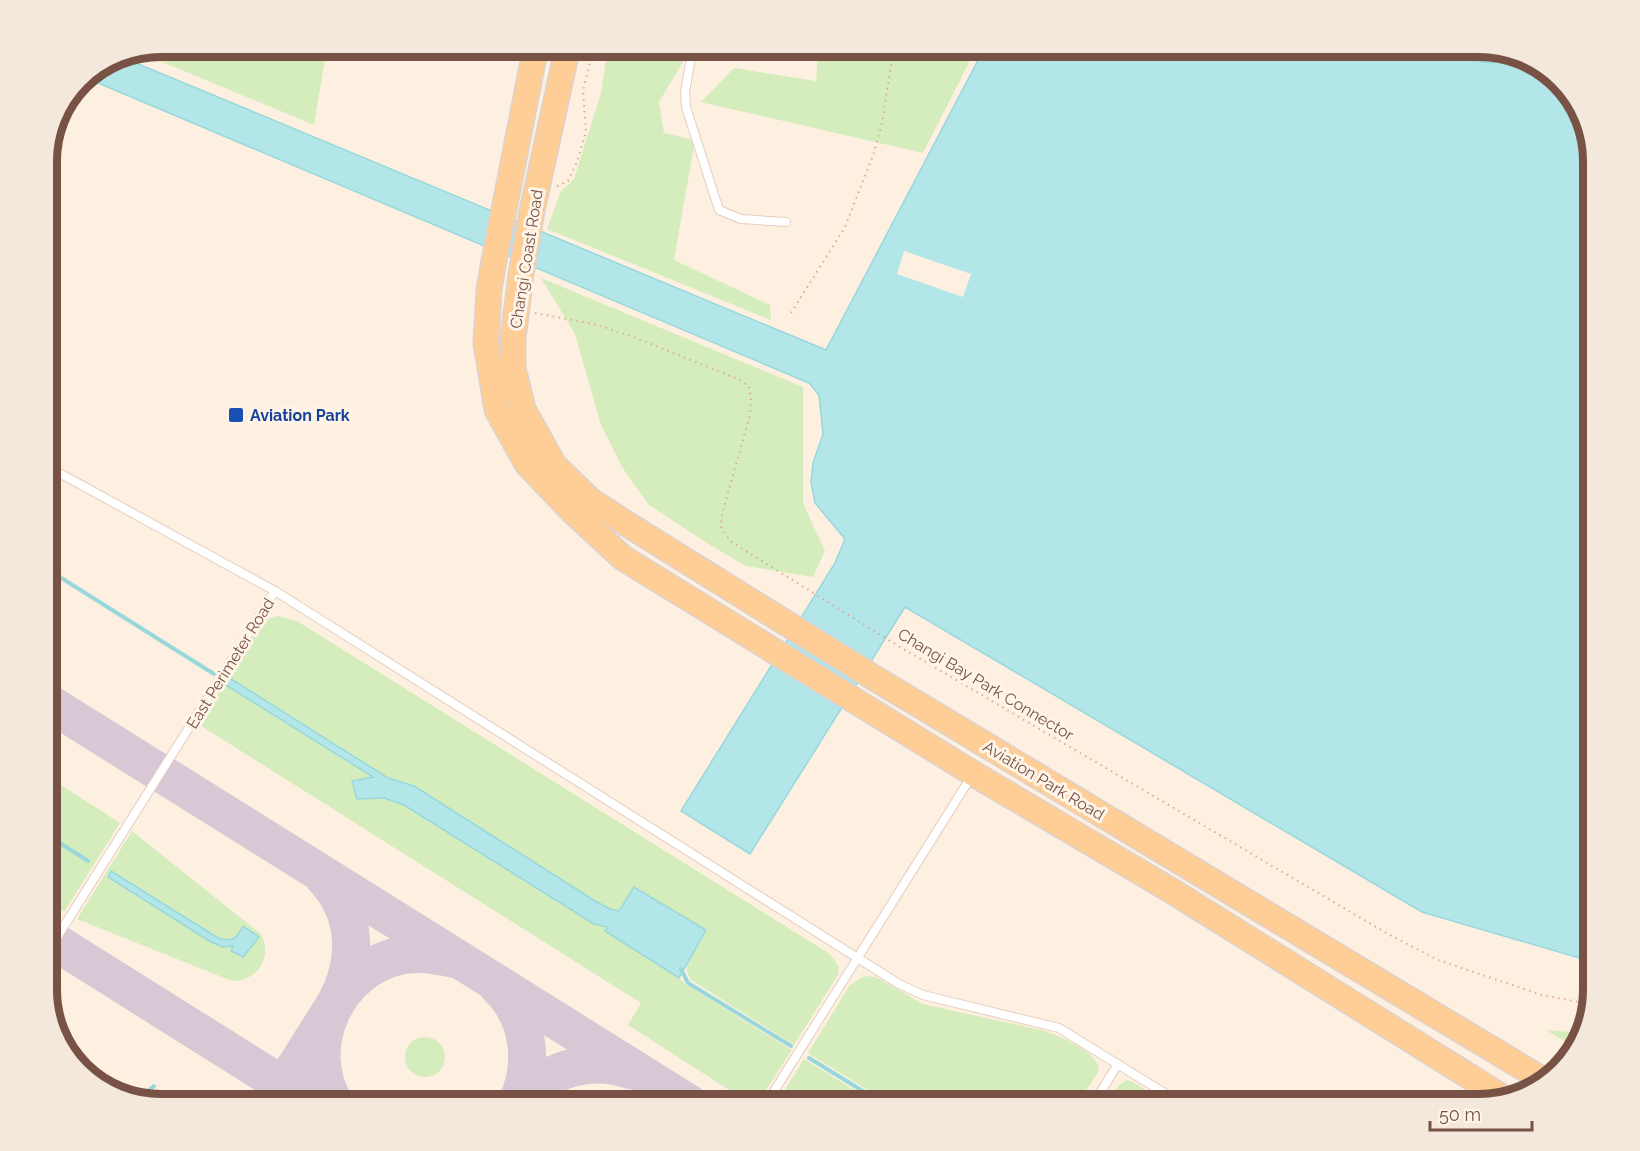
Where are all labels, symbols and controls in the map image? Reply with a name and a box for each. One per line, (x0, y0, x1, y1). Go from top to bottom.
street label: Changi Coast Road (506, 188, 547, 330)
marker: Aviation Park (227, 406, 245, 424)
place label: Aviation Park (250, 406, 350, 425)
street label: East Perimeter Road (183, 595, 278, 732)
street label: Changi Bay Park Connector (894, 624, 1077, 745)
street label: Aviation Park Road (980, 737, 1108, 824)
scale bar (1430, 1094, 1532, 1132)
text: 50 m (1439, 1104, 1481, 1125)

